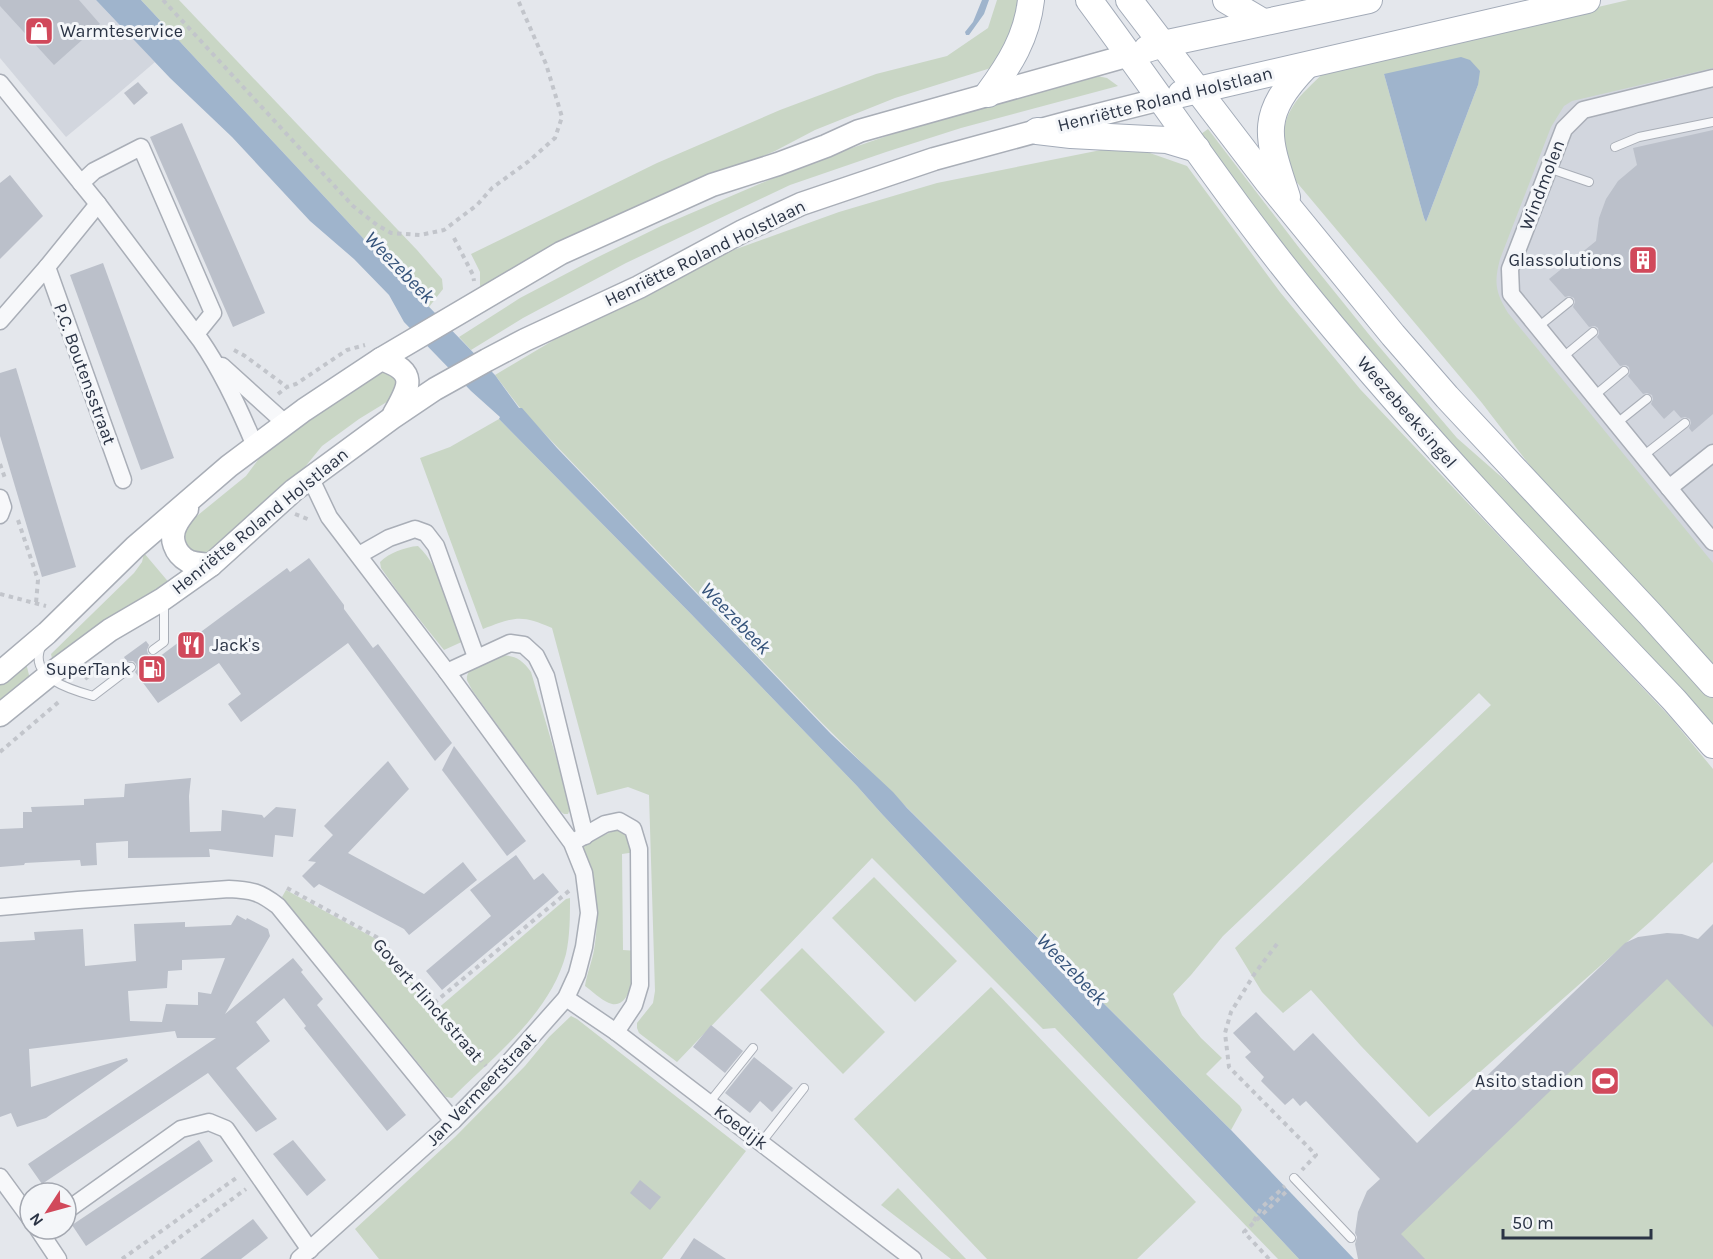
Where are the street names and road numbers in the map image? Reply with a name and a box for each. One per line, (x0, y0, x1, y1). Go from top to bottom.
street label: Henriëtte Roland Holstlaan (1055, 62, 1275, 136)
street label: Windmolen (1515, 137, 1569, 233)
street label: Henriëtte Roland Holstlaan (601, 195, 809, 311)
street label: P.C. Boutensstraat (49, 300, 121, 448)
street label: Weezebeeksingel (1352, 351, 1462, 473)
street label: Henriëtte Roland Holstlaan (167, 443, 353, 599)
street label: Govert Flinckstraat (368, 934, 488, 1067)
street label: Jan Vermeerstraat (421, 1028, 541, 1150)
street label: Koedijk (710, 1100, 772, 1154)

